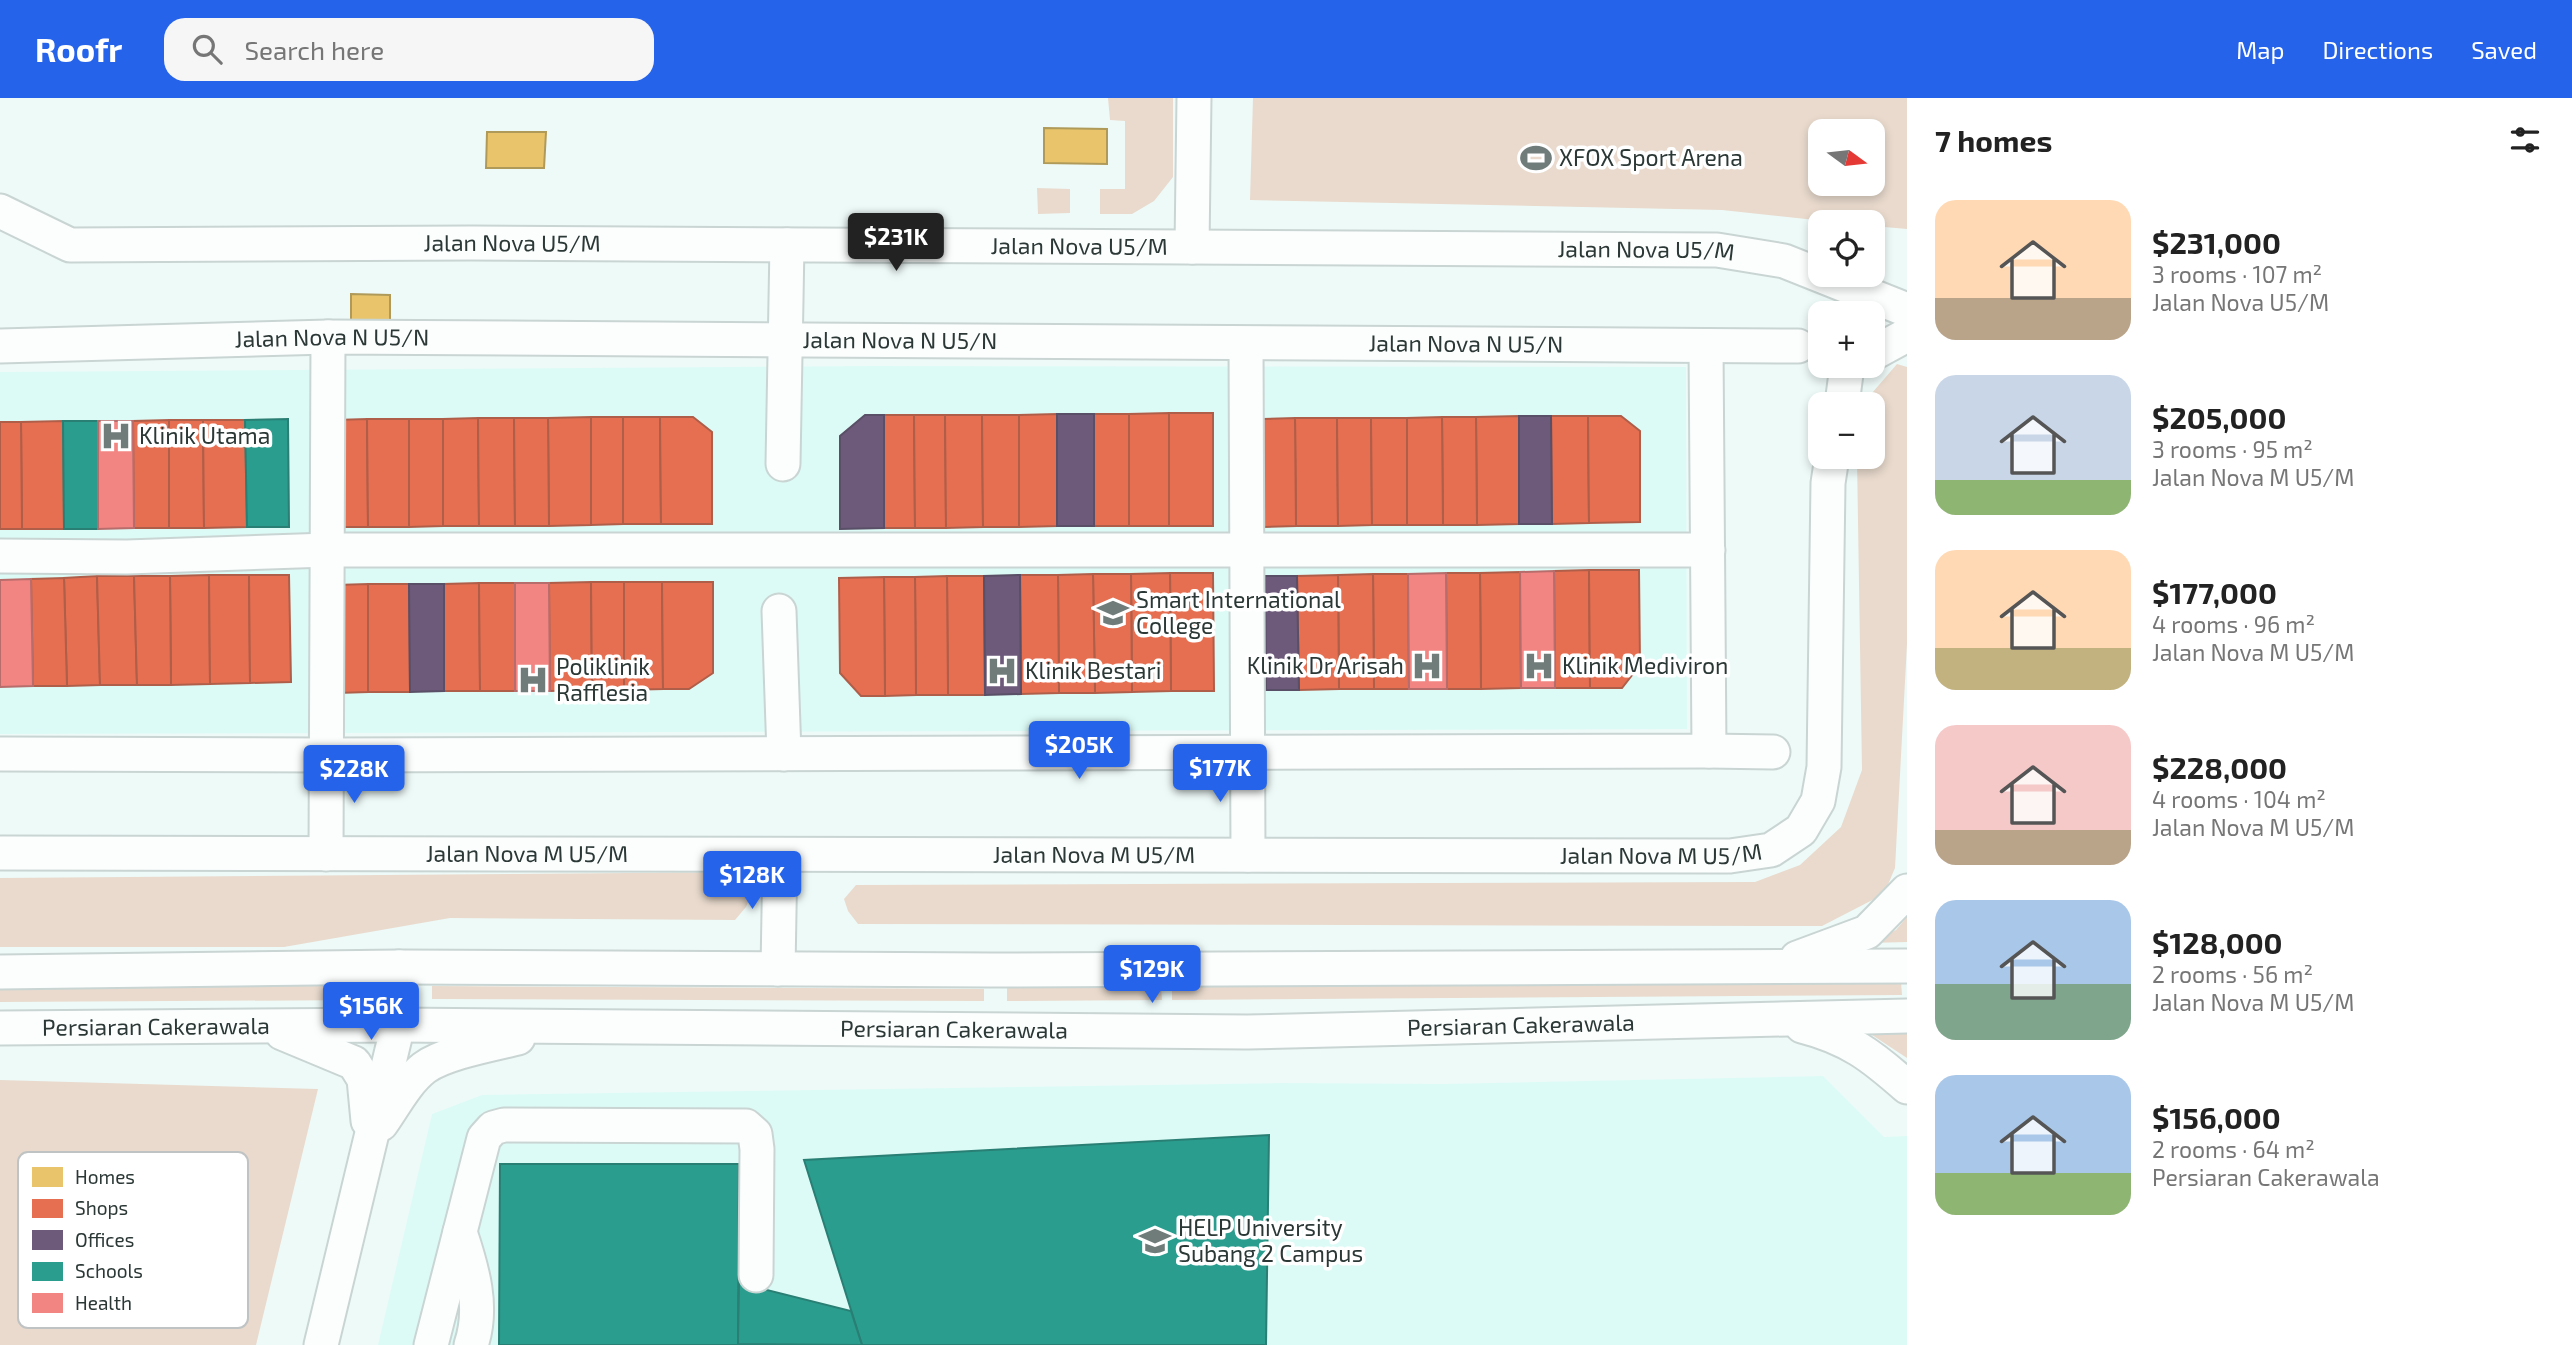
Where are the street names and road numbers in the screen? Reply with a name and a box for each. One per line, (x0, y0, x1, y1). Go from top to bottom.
street label: Jalan Nova U5/M (423, 228, 601, 257)
street label: Jalan Nova U5/M (990, 231, 1168, 260)
street label: Jalan Nova U5/M (1557, 234, 1737, 266)
street label: Jalan Nova N U5/N (234, 322, 429, 353)
street label: Jalan Nova N U5/N (802, 325, 997, 354)
street label: Jalan Nova N U5/N (1368, 328, 1563, 358)
street label: Jalan Nova M U5/M (1560, 836, 1764, 869)
street label: Jalan Nova M U5/M (426, 839, 628, 867)
street label: Jalan Nova M U5/M (993, 840, 1195, 868)
street label: Persiaran Cakerawala (1407, 1008, 1635, 1041)
street label: Persiaran Cakerawala (42, 1011, 270, 1041)
street label: Persiaran Cakerawala (840, 1014, 1068, 1044)

